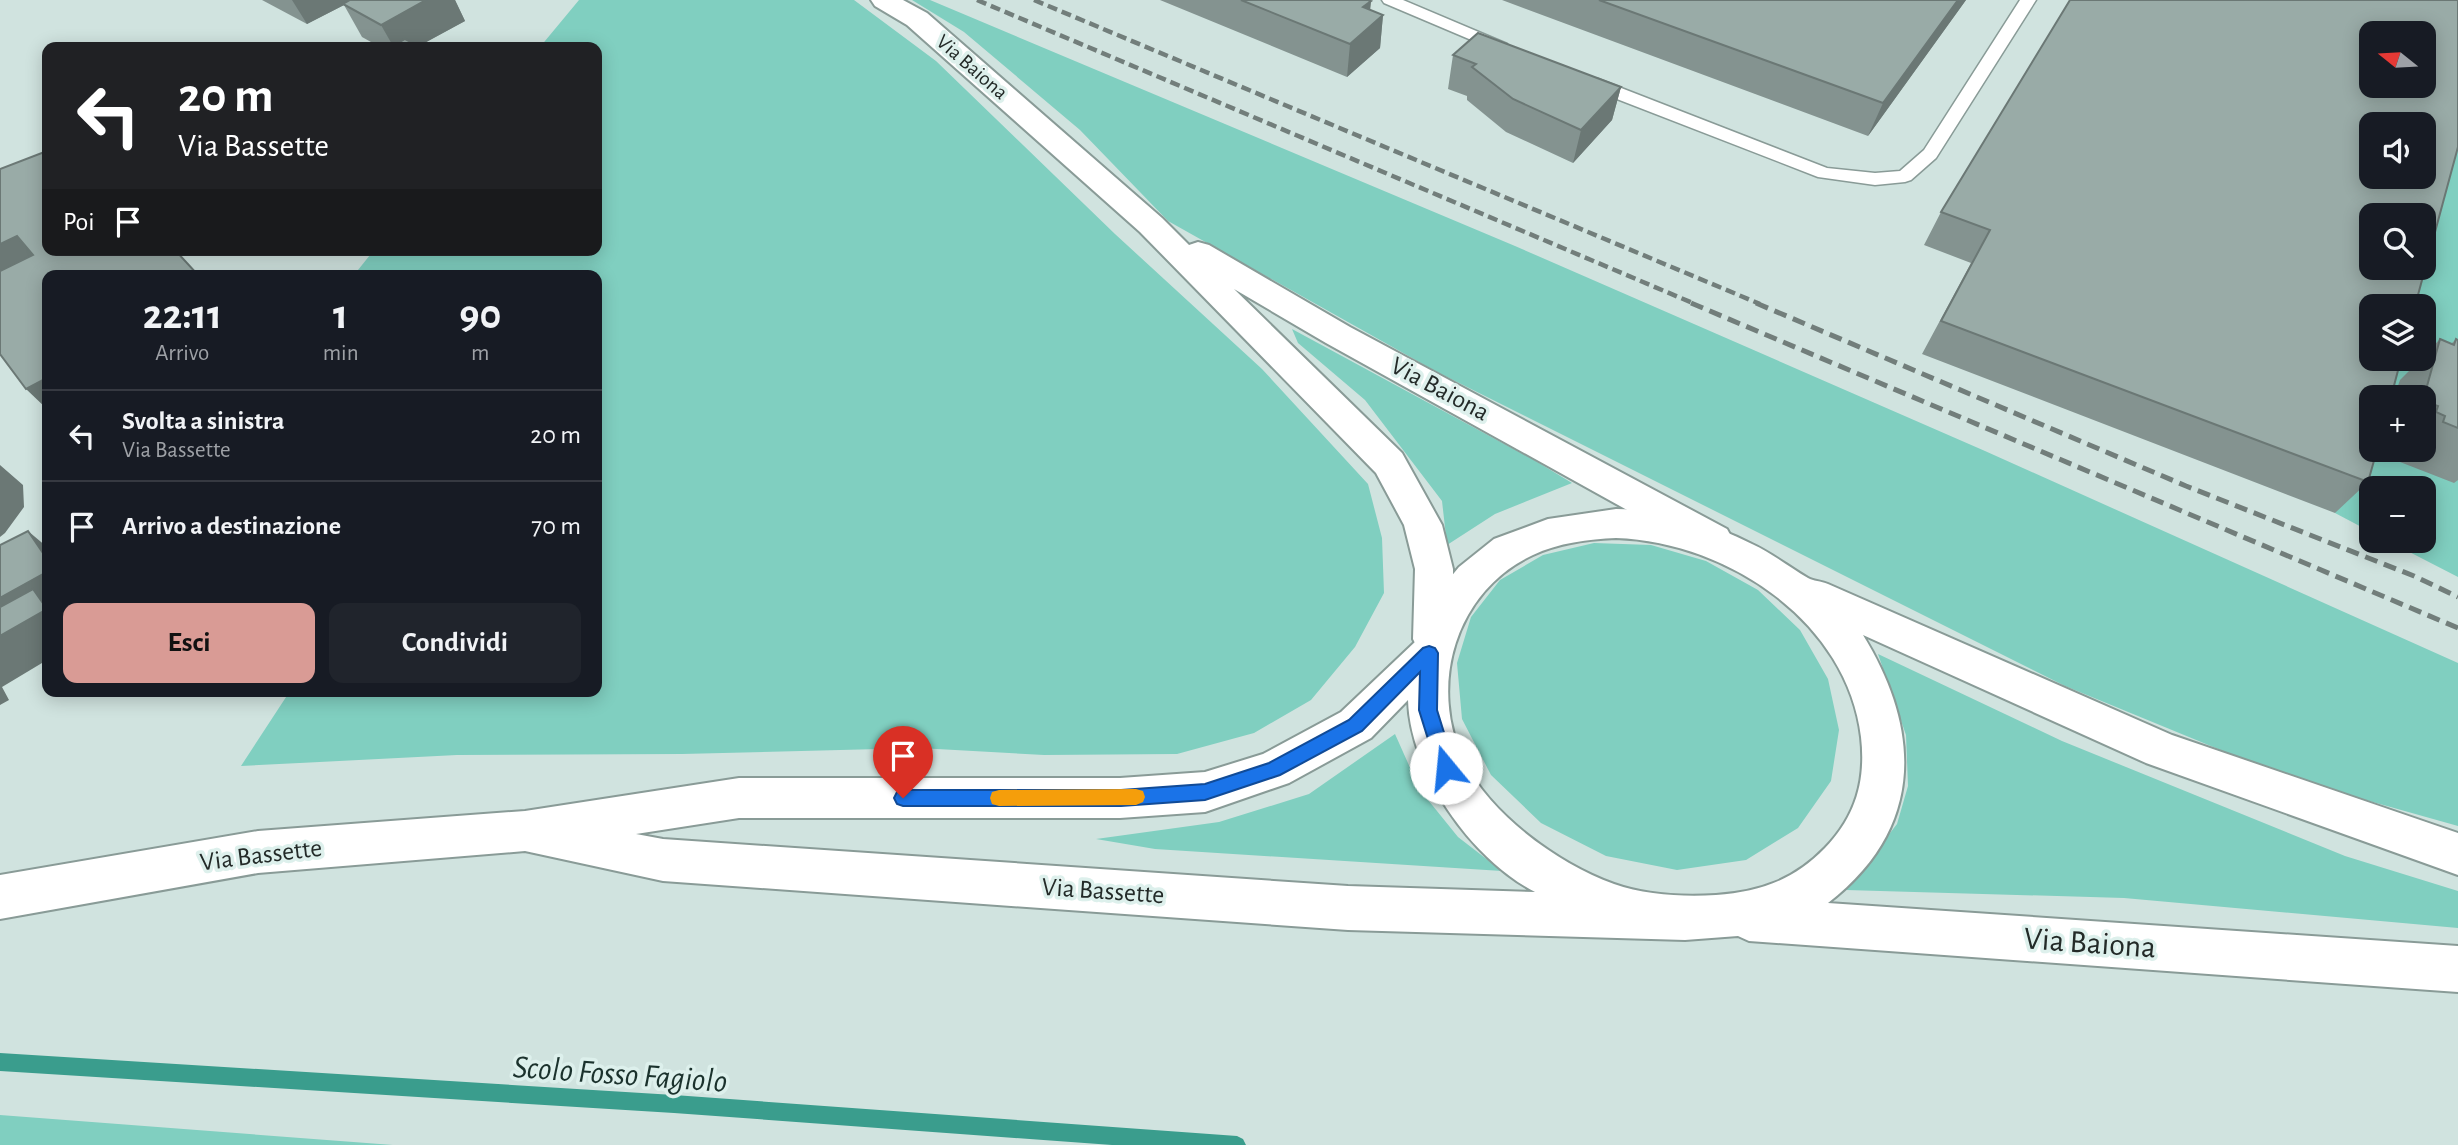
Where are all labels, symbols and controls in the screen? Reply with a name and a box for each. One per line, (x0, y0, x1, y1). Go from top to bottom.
north arrow (2359, 21, 2436, 98)
map controls (2359, 21, 2436, 553)
street label: Via Baiona (932, 31, 1012, 104)
icon: left (63, 70, 154, 161)
text: 20 m (178, 72, 274, 121)
button: sound (2359, 112, 2436, 189)
text: Via Bassette (178, 130, 329, 162)
icon: arrive (109, 203, 147, 241)
button: search (2359, 203, 2436, 280)
text: Poi (63, 209, 95, 235)
text: 22:11 (143, 294, 222, 336)
text: 1 (333, 294, 348, 336)
text: 90 (459, 294, 501, 336)
button: layers (2359, 294, 2436, 371)
text: Arrivo (155, 342, 209, 365)
text: min (323, 342, 359, 365)
text: m (471, 342, 489, 365)
street label: Via Baiona (1386, 352, 1494, 426)
button: + (2359, 385, 2436, 462)
text: Svolta a sinistra (122, 408, 284, 434)
icon: left (63, 417, 101, 455)
text: 20 m (530, 422, 581, 448)
text: Via Bassette (122, 439, 231, 462)
button: − (2359, 476, 2436, 553)
icon: arrive (63, 508, 101, 546)
text: Arrivo a destinazione (122, 513, 341, 539)
text: 70 m (531, 513, 581, 539)
button: Esci (63, 603, 315, 683)
button: Condividi (329, 603, 581, 683)
pin (873, 726, 933, 798)
position arrow (1409, 731, 1483, 805)
icon: arrive (884, 737, 922, 775)
street label: Via Bassette (199, 835, 323, 875)
street label: Via Bassette (1041, 874, 1165, 908)
street label: Via Baiona (2023, 922, 2157, 964)
water label: Scolo Fosso Fagiolo (512, 1051, 728, 1099)

